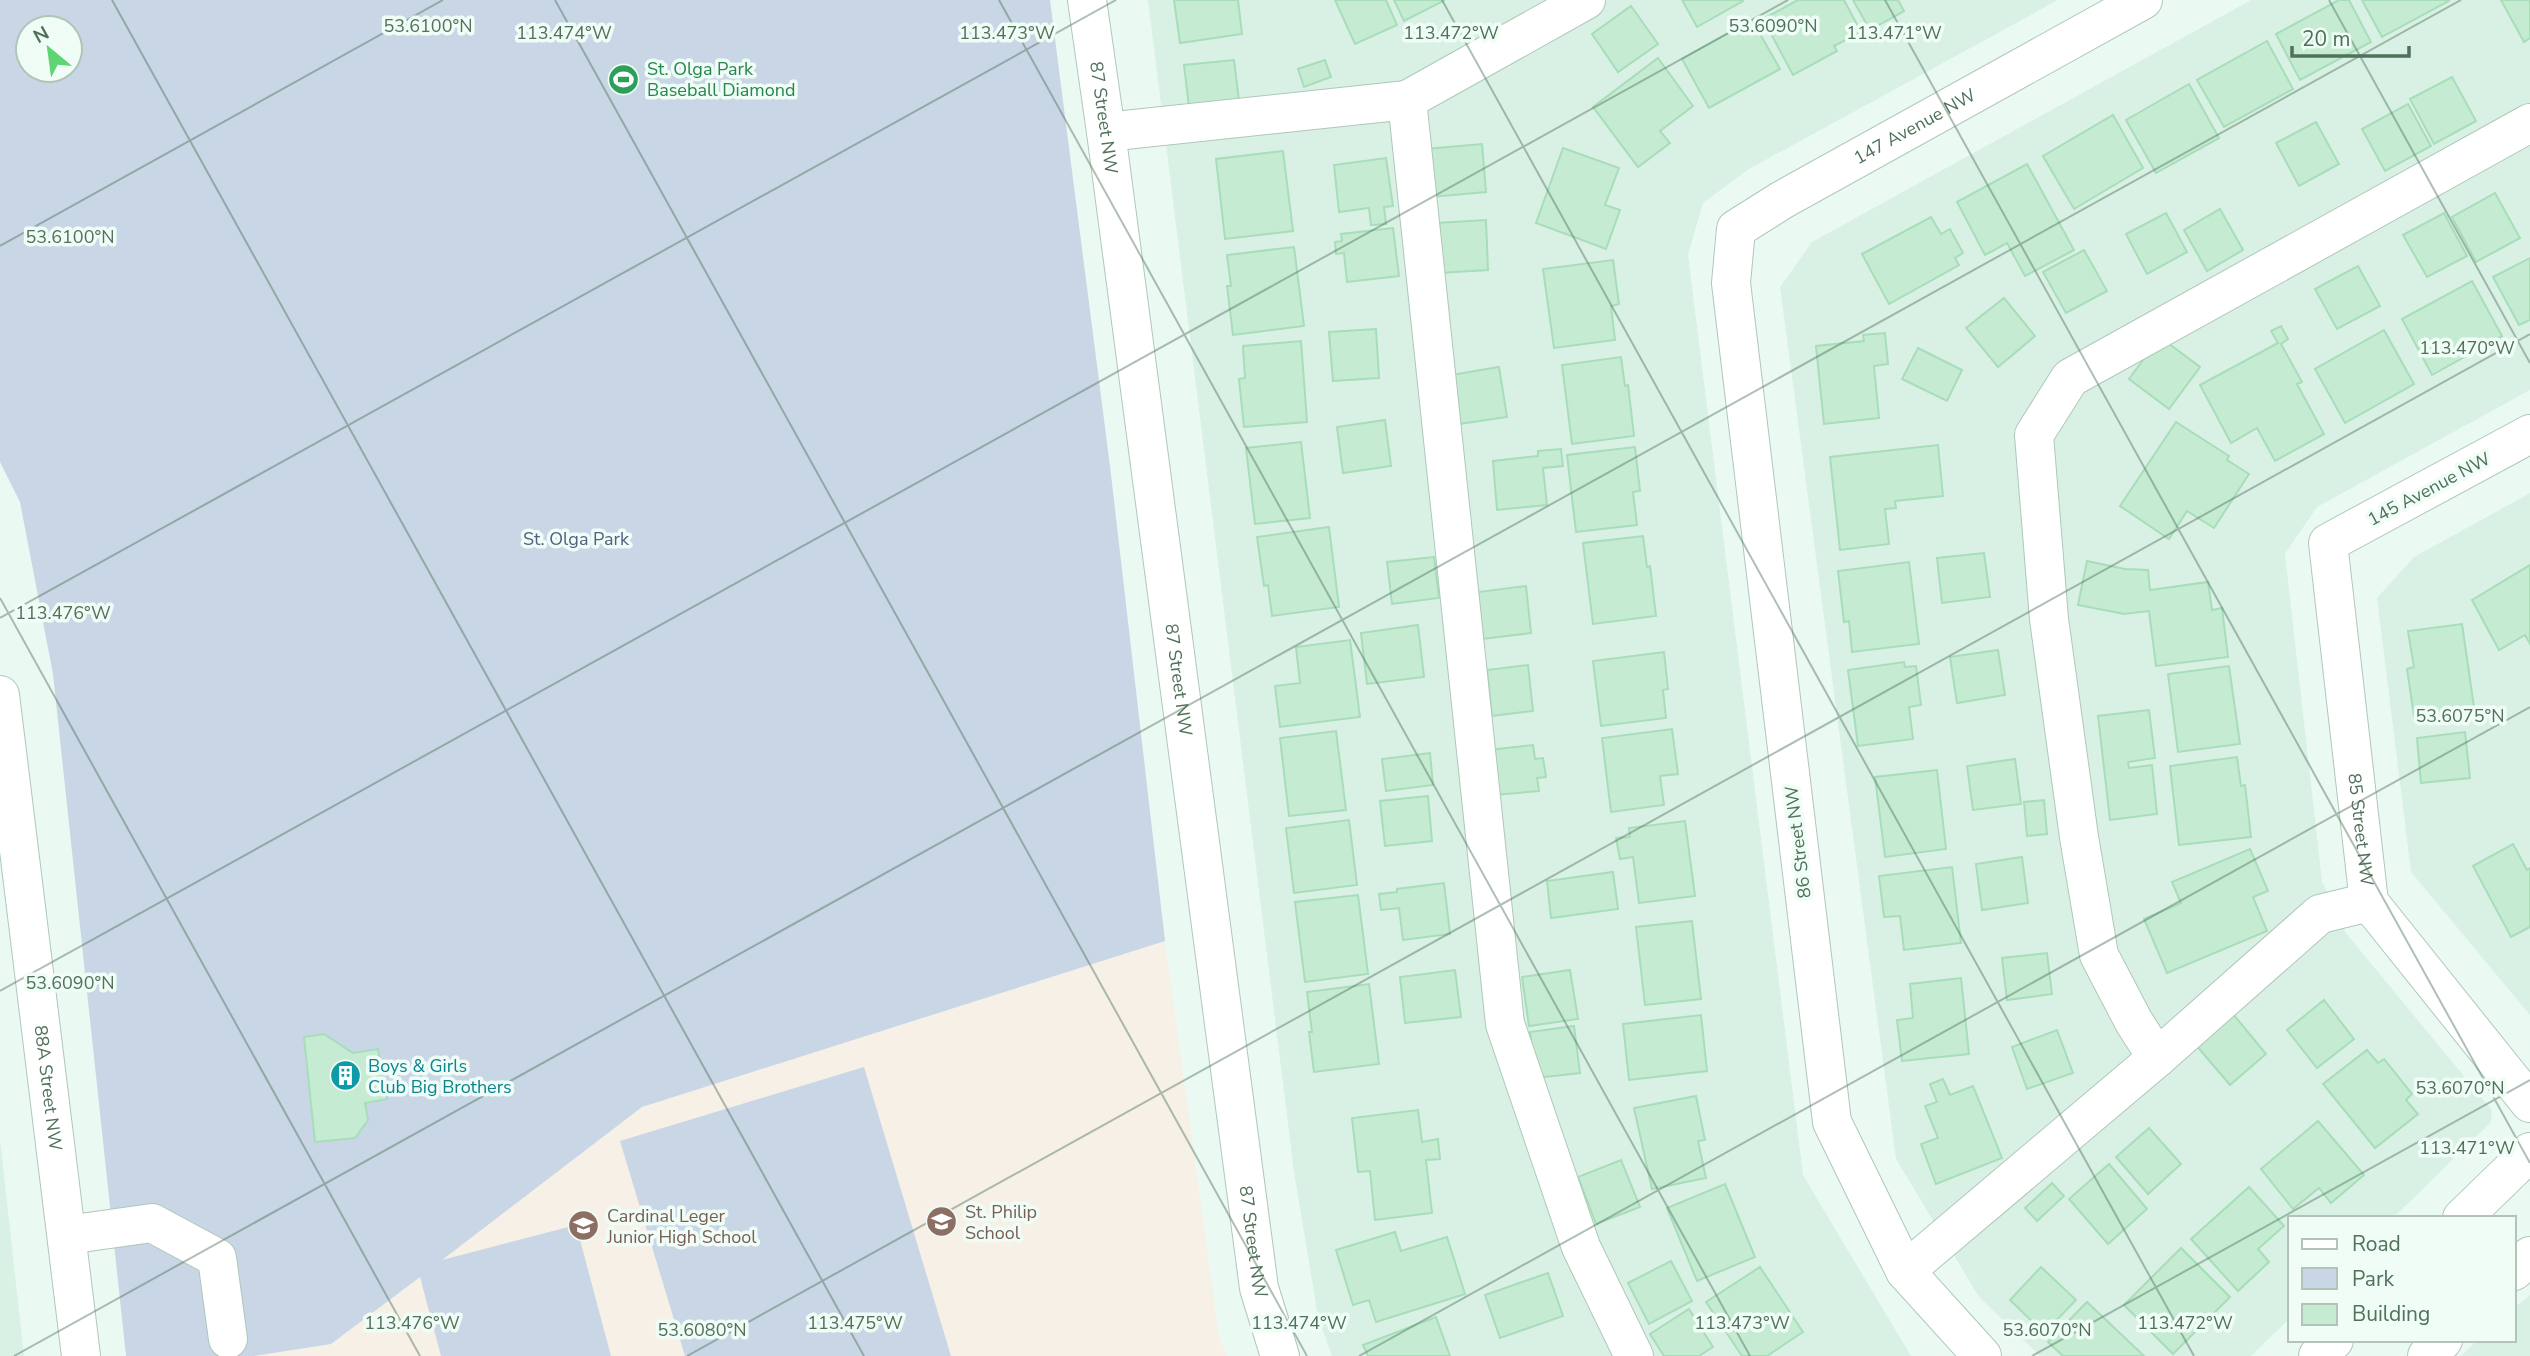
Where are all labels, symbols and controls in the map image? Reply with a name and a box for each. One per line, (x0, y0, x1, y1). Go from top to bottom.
north arrow (14, 14, 84, 84)
text: 53.6100°N (384, 14, 472, 38)
text: 53.6090°N (1729, 14, 1817, 38)
scale bar (2292, 14, 2409, 58)
text: N (29, 20, 54, 50)
text: 113.474°W (516, 21, 612, 45)
text: 113.473°W (959, 21, 1055, 45)
text: 113.472°W (1403, 21, 1499, 45)
text: 113.471°W (1846, 21, 1942, 45)
text: 20 m (2302, 25, 2351, 53)
place label: St. Olga Park Baseball Diamond (647, 57, 795, 102)
street label: 87 Street NW (1084, 60, 1123, 176)
sports icon: St. Olga Park Baseball Diamond (607, 62, 641, 96)
street label: 147 Avenue NW (1849, 83, 1980, 170)
text: 53.6100°N (26, 225, 114, 249)
text: 113.470°W (2419, 336, 2515, 360)
street label: 145 Avenue NW (2363, 446, 2495, 532)
park label: St. Olga Park (523, 527, 630, 551)
text: 113.476°W (15, 601, 111, 625)
street label: 87 Street NW (1159, 622, 1198, 738)
text: 53.6075°N (2416, 704, 2504, 728)
street label: 85 Street NW (2342, 772, 2379, 887)
street label: 86 Street NW (1779, 784, 1817, 900)
text: 53.6090°N (26, 971, 114, 995)
street label: 88A Street NW (29, 1024, 68, 1152)
place label: Boys & Girls Club Big Brothers (368, 1054, 512, 1099)
building icon: Boys & Girls Club Big Brothers (328, 1059, 362, 1093)
text: 53.6070°N (2416, 1076, 2504, 1100)
text: 113.471°W (2419, 1136, 2515, 1160)
street label: 87 Street NW (1234, 1184, 1274, 1301)
place label: St. Philip School (965, 1200, 1037, 1245)
place label: Cardinal Leger Junior High School (606, 1204, 757, 1249)
school or university icon: St. Philip School (925, 1205, 959, 1239)
school or university icon: Cardinal Leger Junior High School (567, 1209, 601, 1243)
legend (2288, 1216, 2516, 1342)
text: Road (2352, 1230, 2401, 1258)
text: Park (2352, 1265, 2394, 1293)
text: Building (2352, 1300, 2430, 1328)
text: 113.476°W (364, 1311, 460, 1335)
text: 113.475°W (807, 1311, 903, 1335)
text: 113.474°W (1251, 1311, 1347, 1335)
text: 113.473°W (1694, 1311, 1790, 1335)
text: 113.472°W (2137, 1311, 2233, 1335)
text: 53.6080°N (658, 1318, 746, 1342)
text: 53.6070°N (2003, 1318, 2091, 1342)

